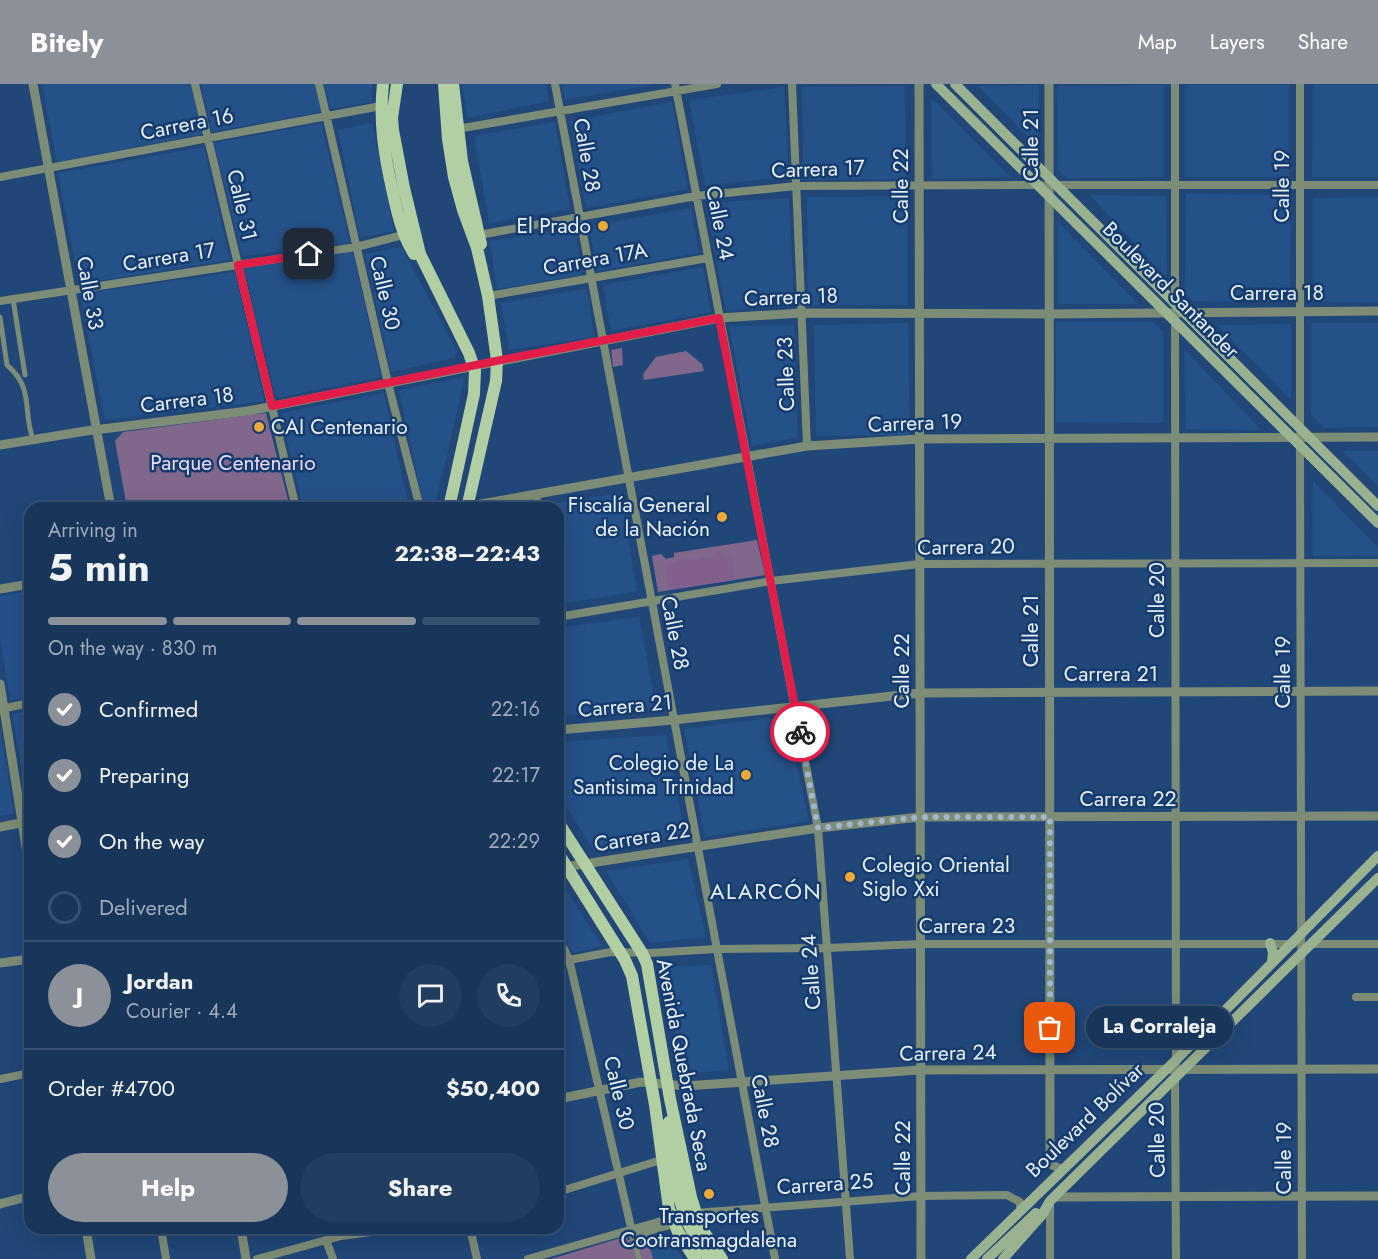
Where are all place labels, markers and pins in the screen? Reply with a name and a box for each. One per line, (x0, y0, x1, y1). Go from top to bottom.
place label: El Prado (516, 211, 591, 241)
marker: El Prado (596, 219, 610, 233)
pin (283, 228, 334, 279)
place label: CAI Centenario (271, 412, 408, 442)
marker: CAI Centenario (252, 420, 266, 434)
place label: Fiscalía General de la Nación (568, 490, 710, 544)
marker: Fiscalía General de la Nación (715, 510, 729, 524)
place label: Colegio de La Santisima Trinidad (573, 748, 734, 802)
marker: Colegio de La Santisima Trinidad (739, 768, 753, 782)
place label: Colegio Oriental Siglo Xxi (862, 850, 1010, 904)
marker: Colegio Oriental Siglo Xxi (843, 870, 857, 884)
pin (1024, 1002, 1075, 1053)
callout: La Corraleja (1086, 1007, 1233, 1049)
marker: Transportes Cootransmagdalena (702, 1187, 716, 1201)
place label: Transportes Cootransmagdalena (621, 1201, 797, 1255)

